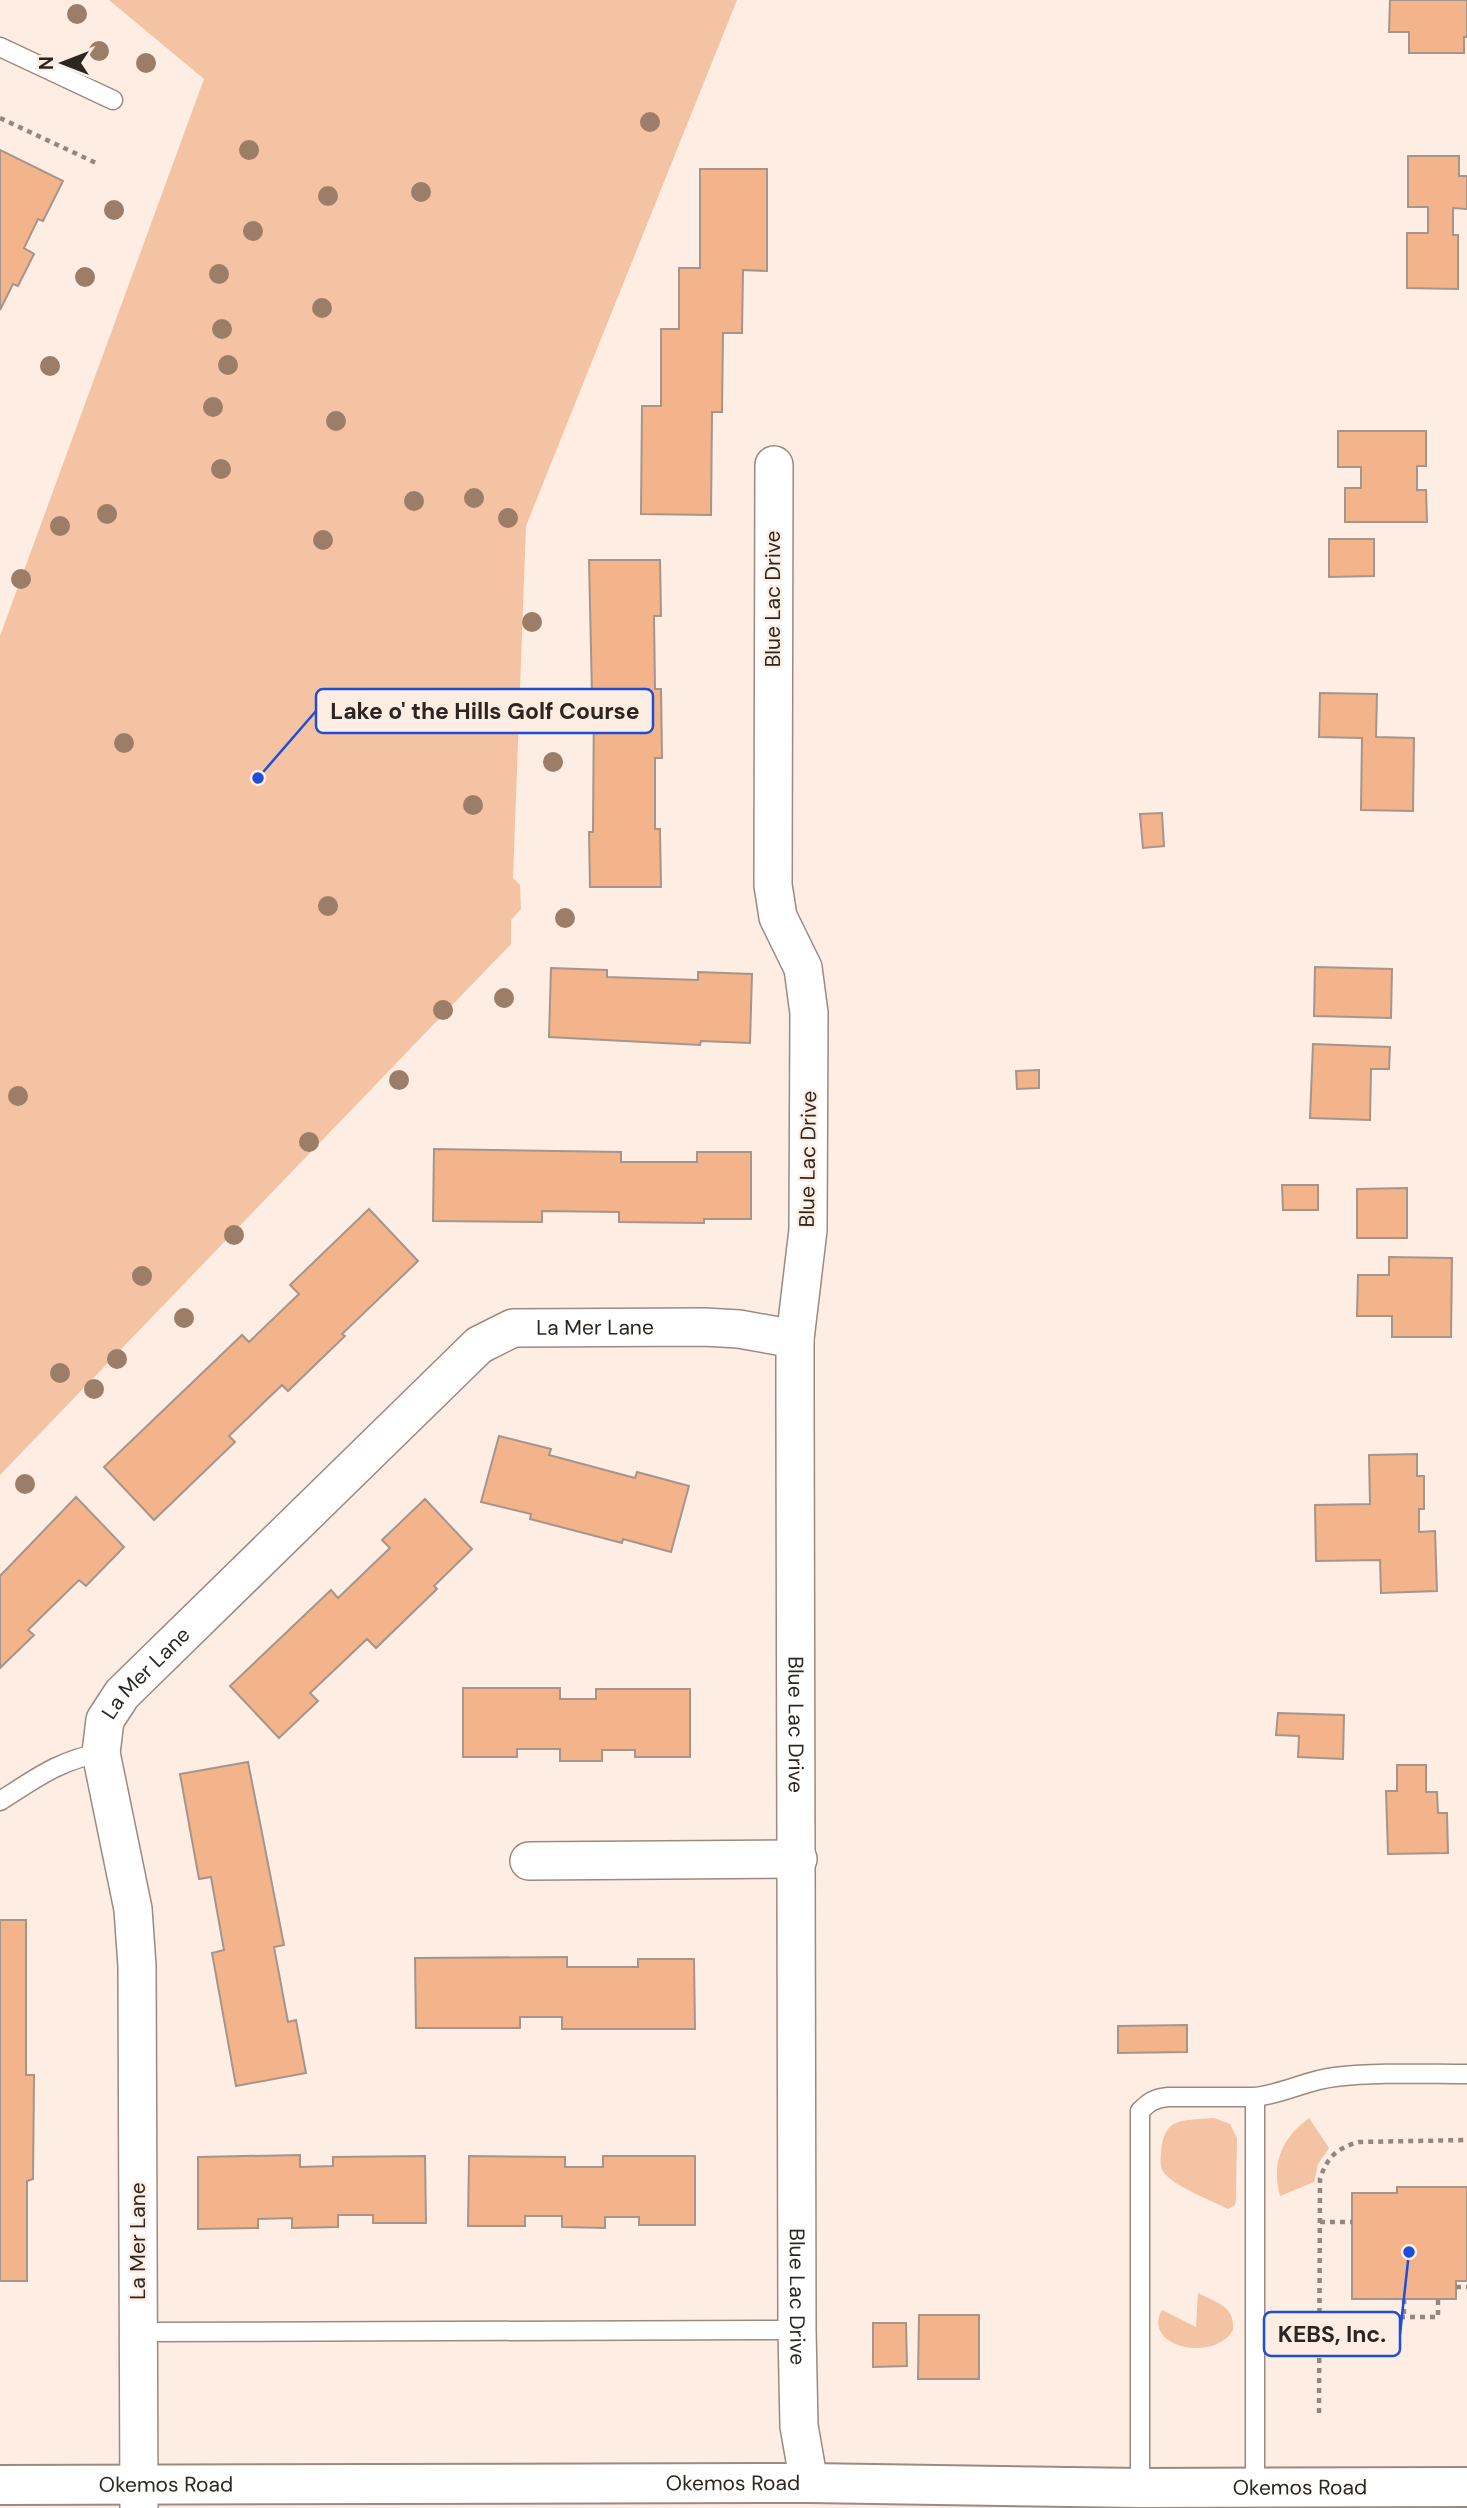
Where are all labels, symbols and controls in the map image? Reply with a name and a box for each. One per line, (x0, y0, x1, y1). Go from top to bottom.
north arrow (28, 28, 98, 98)
text: N (34, 56, 59, 70)
street label: Blue Lac Drive (759, 531, 787, 667)
callout: Lake o' the Hills Golf Course (316, 689, 653, 733)
text: Lake o' the Hills Golf Course (330, 696, 640, 726)
street label: Blue Lac Drive (793, 1090, 823, 1228)
street label: La Mer Lane (536, 1313, 654, 1342)
street label: La Mer Lane (95, 1621, 196, 1725)
street label: Blue Lac Drive (782, 1656, 810, 1793)
street label: La Mer Lane (124, 2182, 152, 2300)
street label: Blue Lac Drive (783, 2228, 812, 2365)
callout: KEBS, Inc. (1264, 2312, 1400, 2356)
text: KEBS, Inc. (1278, 2319, 1386, 2349)
street label: Okemos Road (666, 2469, 800, 2497)
street label: Okemos Road (99, 2470, 233, 2499)
street label: Okemos Road (1233, 2473, 1367, 2502)

